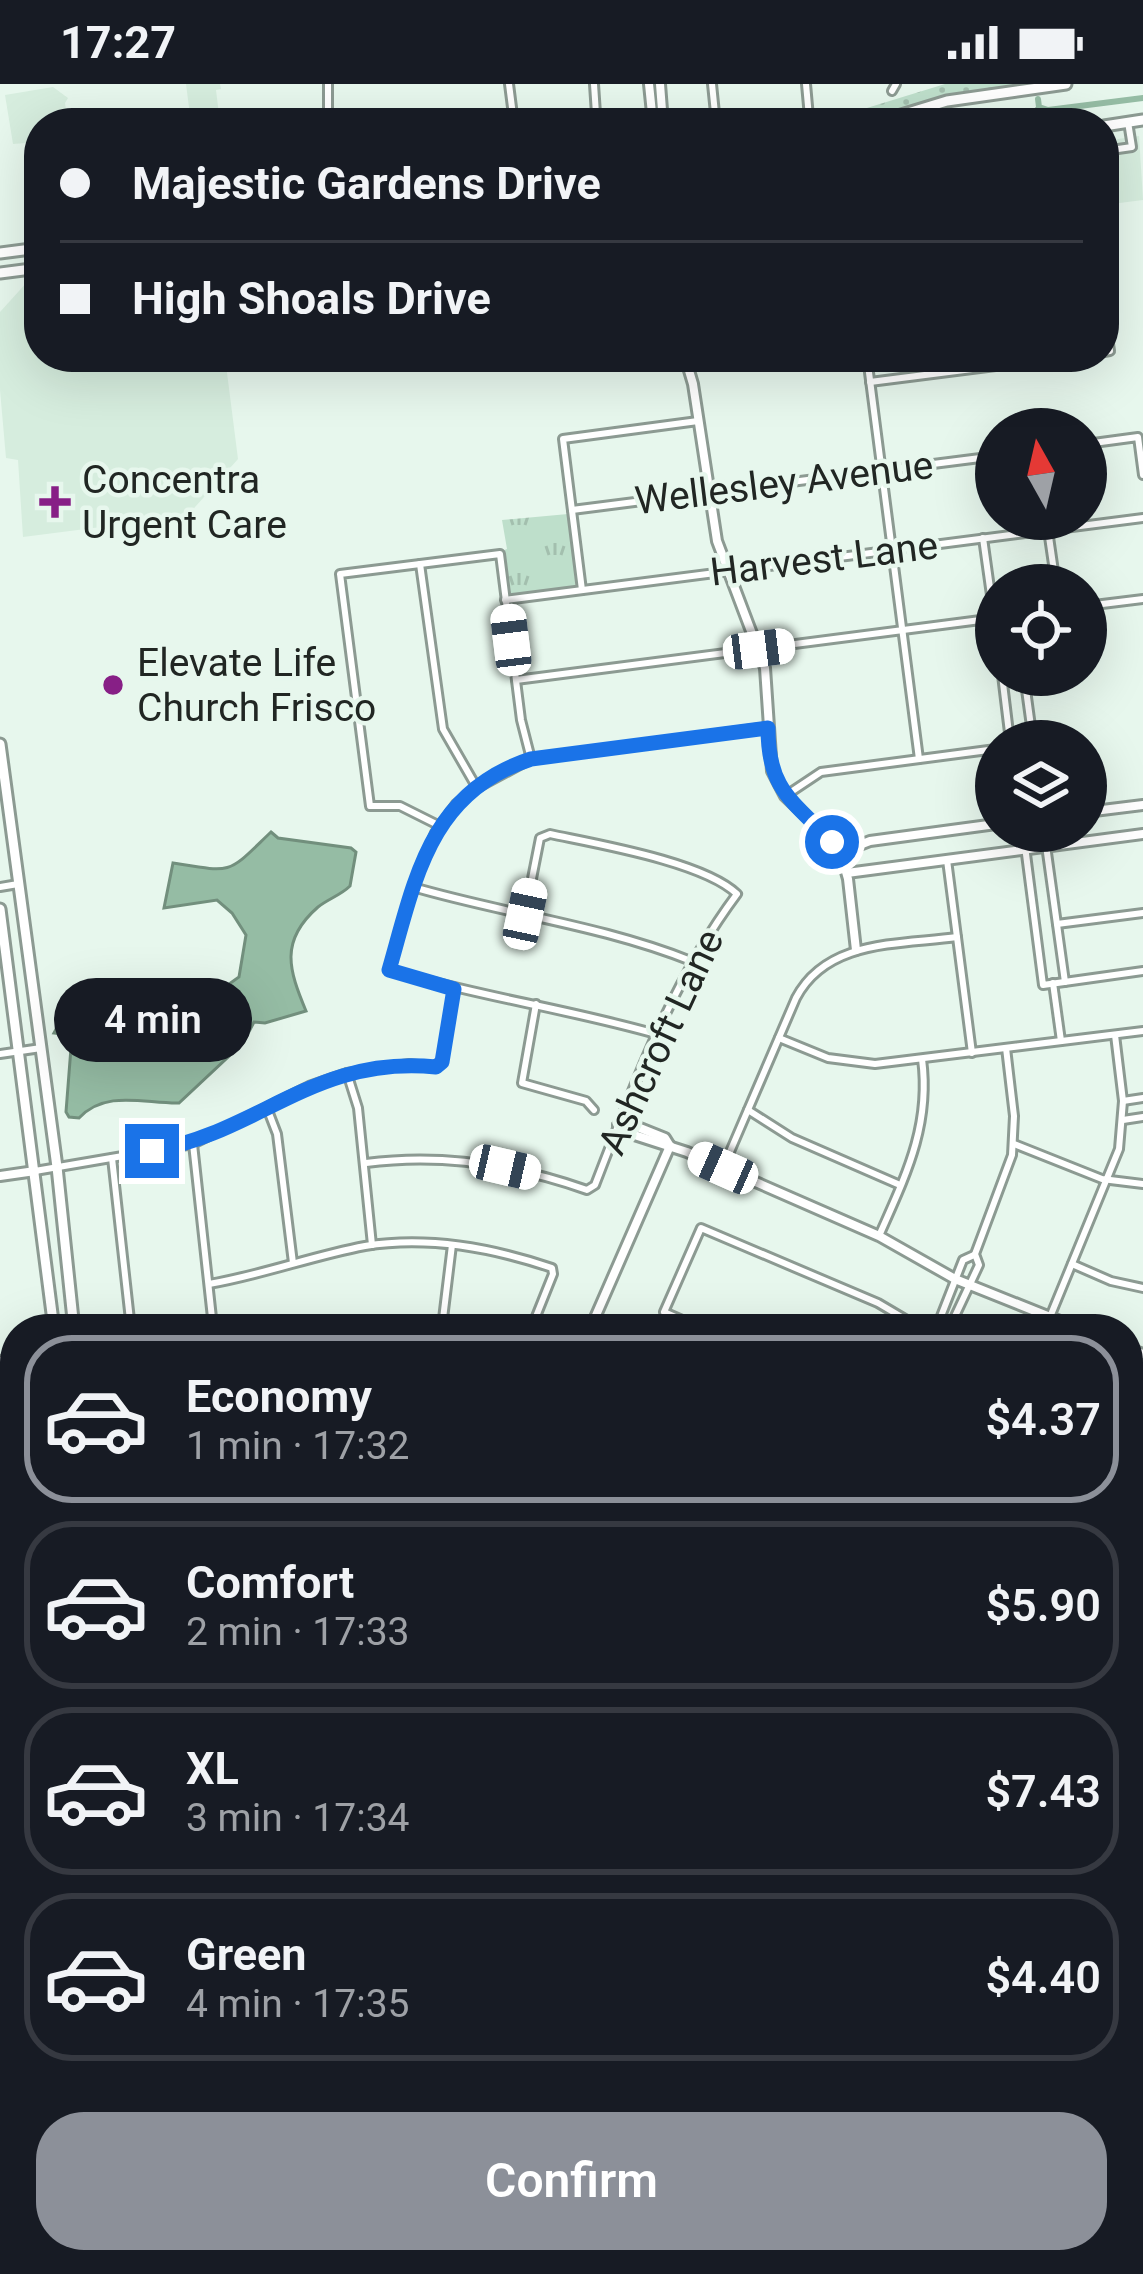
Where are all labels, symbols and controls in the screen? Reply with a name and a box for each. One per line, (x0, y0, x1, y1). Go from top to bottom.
text: 17:27 (60, 16, 176, 69)
text: Majestic Gardens Drive (132, 157, 601, 210)
text: High Shoals Drive (132, 272, 491, 325)
north arrow (975, 408, 1107, 540)
map controls (975, 408, 1107, 852)
street label: Wellesley Avenue (632, 442, 936, 524)
place label: Concentra Urgent Care (82, 457, 287, 548)
marker: Concentra Urgent Care (39, 486, 71, 518)
street label: Harvest Lane (708, 522, 940, 596)
button: locate (975, 564, 1107, 696)
car (489, 602, 533, 678)
car (721, 627, 797, 671)
place label: Elevate Life Church Frisco (137, 640, 376, 731)
marker: Elevate Life Church Frisco (100, 672, 126, 698)
button: layers (975, 720, 1107, 852)
route start (805, 815, 859, 869)
car (500, 875, 550, 953)
street label: Ashcroft Lane (589, 922, 733, 1162)
callout: 4 min (53, 977, 251, 1061)
text: 4 min (104, 997, 202, 1043)
route end (125, 1124, 179, 1178)
car (683, 1137, 763, 1199)
car (466, 1141, 544, 1193)
icon: car (42, 1365, 150, 1473)
text: Economy (186, 1370, 372, 1423)
text: $4.37 (985, 1393, 1101, 1446)
text: 1 min · 17:32 (186, 1423, 409, 1469)
icon: car (42, 1551, 150, 1659)
text: Comfort (186, 1556, 354, 1609)
text: $5.90 (985, 1579, 1101, 1632)
text: 2 min · 17:33 (186, 1609, 409, 1655)
icon: car (42, 1737, 150, 1845)
text: XL (186, 1742, 239, 1795)
text: $7.43 (985, 1765, 1101, 1818)
text: 3 min · 17:34 (186, 1795, 409, 1841)
icon: car (42, 1923, 150, 2031)
text: Green (186, 1928, 307, 1981)
text: $4.40 (985, 1951, 1101, 2004)
text: 4 min · 17:35 (186, 1981, 409, 2027)
button: Confirm (36, 2112, 1107, 2250)

